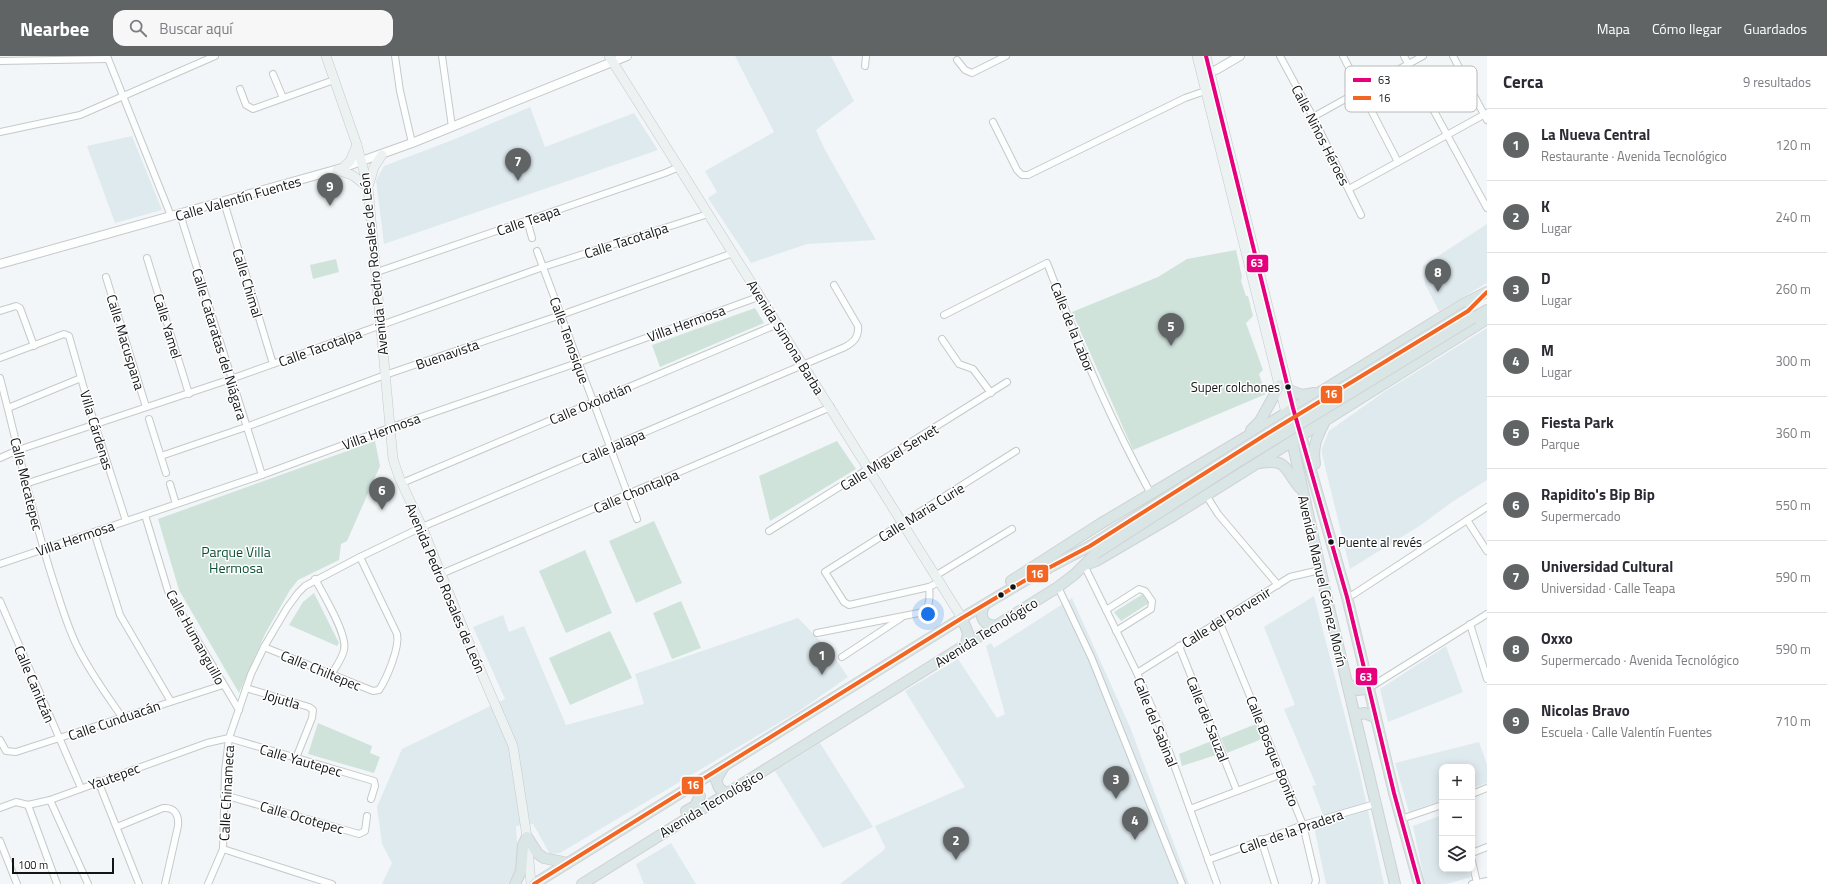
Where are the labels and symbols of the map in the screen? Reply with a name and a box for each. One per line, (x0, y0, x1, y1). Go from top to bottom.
legend (1345, 66, 1477, 112)
text: 63 (1378, 72, 1390, 88)
street label: Calle Niños Héroes (1287, 81, 1355, 189)
text: 16 (1378, 90, 1390, 106)
pin: 7 (505, 148, 531, 181)
street label: Calle Valentín Fuentes (173, 170, 303, 226)
street label: Avenida Pedro Rosales de León (353, 172, 393, 356)
pin: 9 (317, 173, 343, 206)
street label: Calle Teapa (493, 199, 563, 241)
street label: Calle Tacotalpa (581, 217, 671, 263)
street label: Calle Chimal (228, 246, 268, 320)
line badge: 63 (1246, 254, 1269, 273)
text: 63 (1251, 255, 1263, 271)
pin: 8 (1425, 259, 1451, 292)
street label: Calle Cataratas del Niágara (187, 266, 253, 422)
street label: Avenida Simona Barba (742, 275, 830, 399)
street label: Calle de la Labor (1045, 279, 1101, 375)
street label: Calle Yamel (148, 291, 188, 361)
street label: Calle Macuspana (101, 292, 151, 392)
street label: Calle Tenosique (545, 294, 595, 386)
street label: Villa Hermosa (644, 299, 728, 347)
pin: 5 (1158, 313, 1184, 346)
street label: Calle Tacotalpa (275, 322, 365, 372)
street label: Buenavista (412, 333, 482, 375)
street label: Calle Oxolotlán (546, 376, 634, 430)
place label: Super colchones (1191, 377, 1280, 397)
marker: Super colchones (1283, 382, 1293, 392)
line badge: 16 (1320, 385, 1343, 404)
text: 16 (1325, 386, 1337, 402)
street label: Villa Cárdenas (75, 387, 119, 473)
street label: Villa Hermosa (339, 407, 423, 455)
street label: Calle Miguel Servet (836, 418, 942, 496)
street label: Calle Jalapa (578, 423, 648, 469)
street label: Calle Mecatepec (5, 435, 49, 533)
street label: Calle Chontalpa (590, 464, 682, 518)
pin: 6 (369, 477, 395, 510)
street label: Calle Maria Curie (874, 477, 968, 547)
street label: Avenida Manuel Gómez Morín (1293, 493, 1353, 669)
street label: Avenida Pedro Rosales de León (401, 500, 491, 676)
street label: Villa Hermosa (33, 515, 117, 561)
place label: Puente al revés (1338, 532, 1422, 552)
marker: Puente al revés (1326, 537, 1336, 547)
park label: Parque Villa Hermosa (201, 541, 271, 578)
line badge: 16 (1026, 564, 1049, 583)
text: 16 (1031, 566, 1043, 582)
street label: Calle del Porvenir (1177, 581, 1275, 653)
unlabelled marker (1008, 582, 1018, 592)
street label: Calle Humanguillo (161, 586, 231, 688)
unlabelled marker (996, 590, 1006, 600)
street label: Avenida Tecnológico (930, 592, 1042, 672)
your location (918, 604, 938, 624)
street label: Calle Canitzán (9, 642, 61, 726)
pin: 1 (809, 642, 835, 675)
street label: Calle Chiltepec (278, 644, 364, 696)
line badge: 63 (1355, 667, 1378, 686)
text: 63 (1360, 669, 1372, 685)
street label: Calle del Sauzal (1181, 673, 1235, 765)
street label: Calle del Sabinal (1129, 674, 1183, 770)
street label: Jojutla (261, 684, 303, 714)
street label: Calle Bosque Bonito (1241, 693, 1305, 809)
street label: Calle Cunduacán (65, 694, 163, 746)
street label: Calle Yautepec (257, 738, 345, 782)
street label: Calle Chinameca (213, 745, 239, 841)
street label: Yautepec (85, 757, 143, 795)
street label: Avenida Tecnológico (655, 764, 767, 842)
pin: 3 (1103, 766, 1129, 799)
line badge: 16 (681, 776, 704, 795)
text: 16 (687, 777, 699, 793)
street label: Calle Ocotepec (258, 795, 346, 839)
street label: Calle de la Pradera (1236, 803, 1346, 859)
pin: 4 (1122, 807, 1148, 840)
pin: 2 (943, 827, 969, 860)
scale bar (12, 856, 114, 875)

